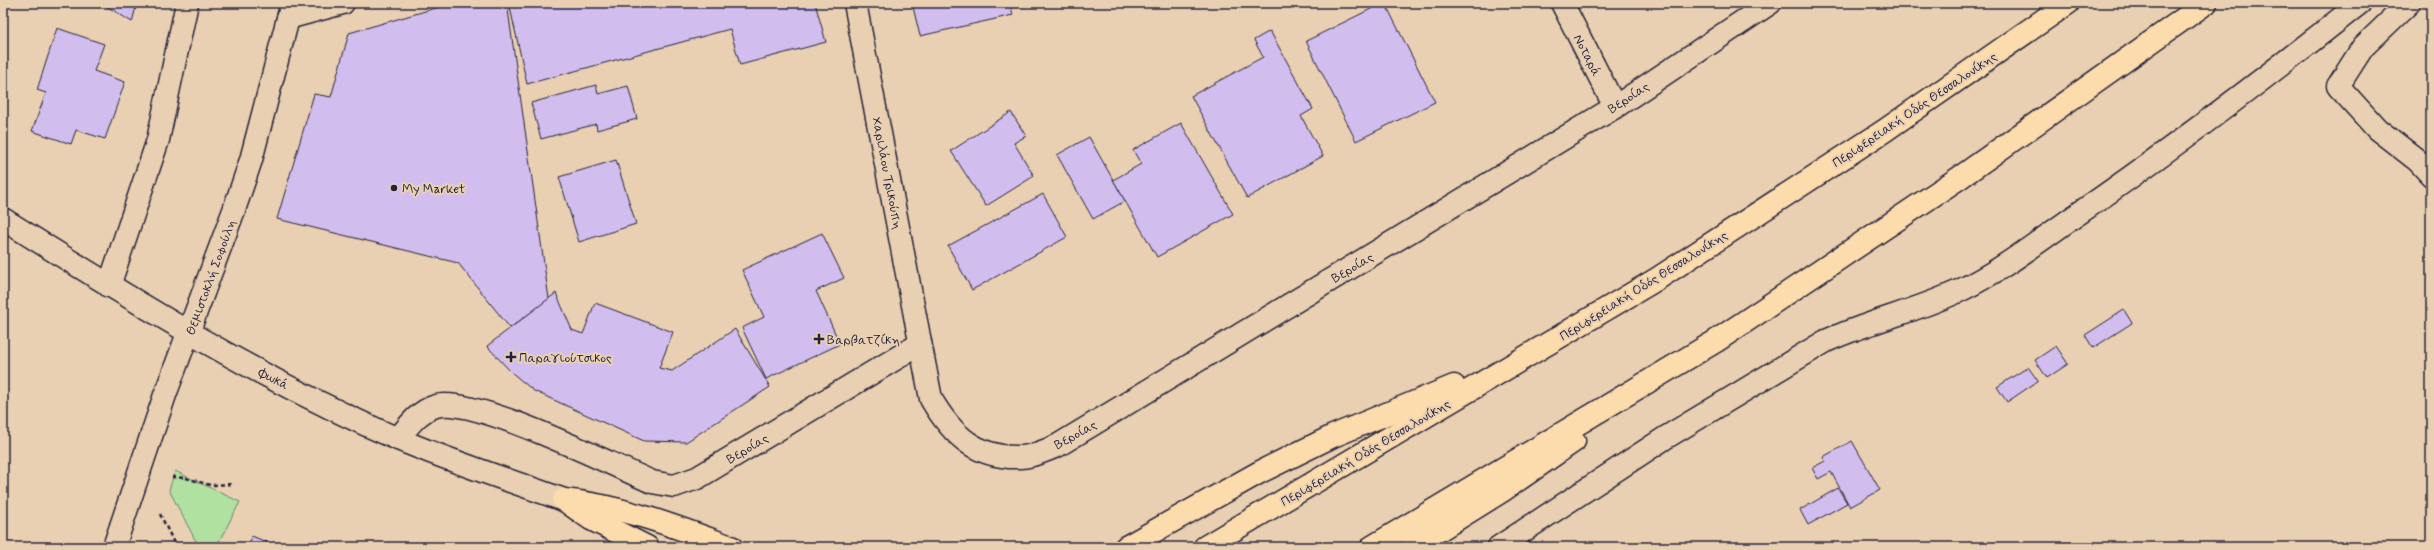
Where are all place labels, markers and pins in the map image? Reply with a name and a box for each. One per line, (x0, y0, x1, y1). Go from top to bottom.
place label: My Market (402, 181, 465, 198)
marker: My Market (389, 183, 399, 193)
place label: Βαρβατζίκη (827, 332, 900, 349)
marker: Βαρβατζίκη (814, 334, 824, 344)
place label: Παραγιούτσικος (519, 350, 612, 367)
marker: Παραγιούτσικος (506, 352, 516, 362)

